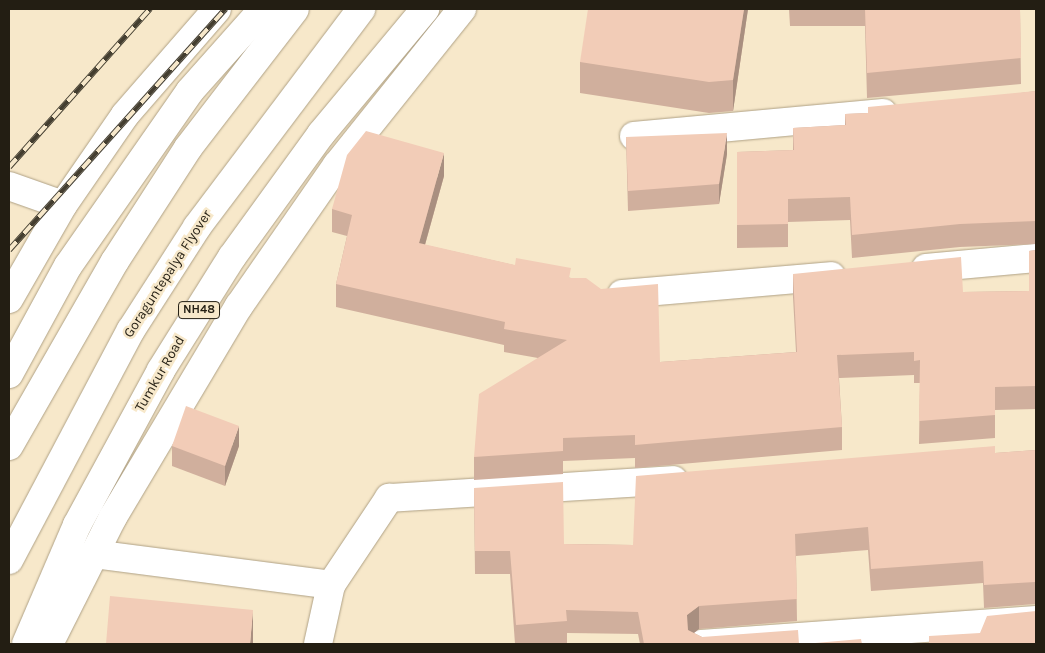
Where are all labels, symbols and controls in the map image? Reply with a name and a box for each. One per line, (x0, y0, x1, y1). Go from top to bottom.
street label: Goraguntepalya Flyover (120, 207, 216, 341)
road number: NH48 (178, 300, 220, 320)
street label: Tumkur Road (132, 333, 188, 415)

